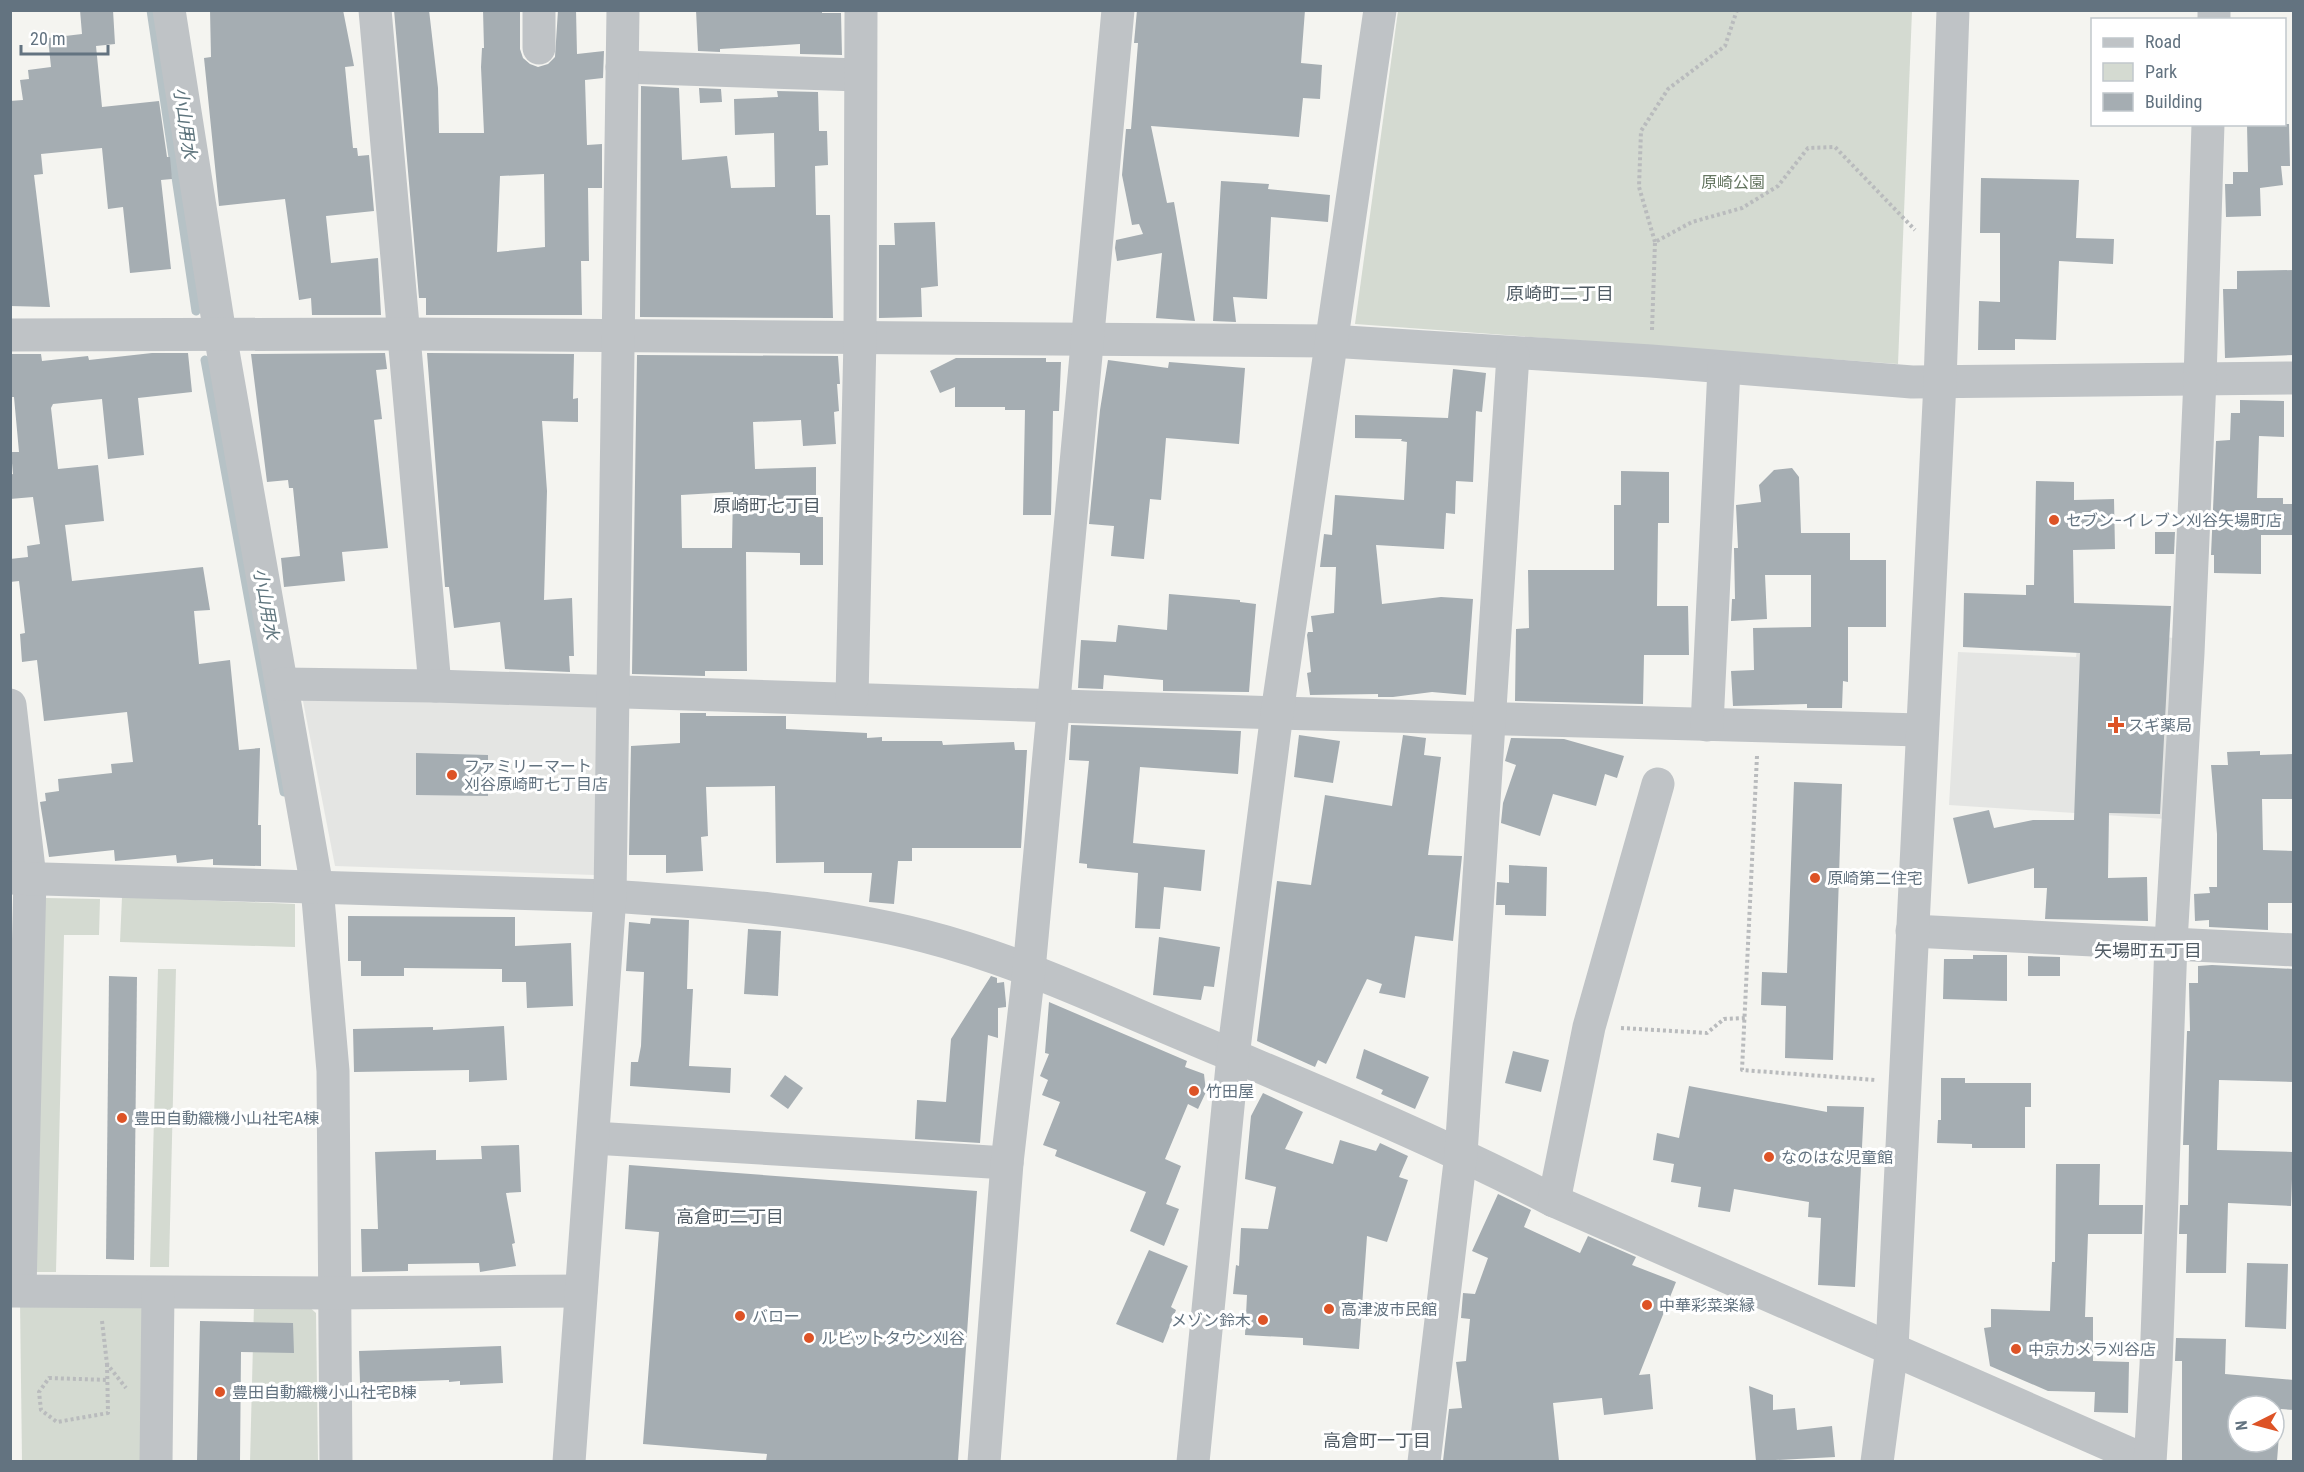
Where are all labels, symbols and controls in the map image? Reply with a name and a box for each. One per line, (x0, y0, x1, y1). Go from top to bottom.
scale bar (21, 18, 108, 56)
legend (2091, 18, 2286, 126)
text: 20 m (30, 28, 65, 49)
text: Road (2145, 31, 2181, 52)
text: Park (2145, 61, 2177, 82)
water label: 小山用水 (170, 86, 201, 162)
text: Building (2145, 91, 2202, 112)
park label: 原崎公園 (1701, 173, 1765, 192)
district label: 原崎町二丁目 (1506, 283, 1614, 304)
district label: 原崎町七丁目 (713, 495, 821, 516)
place label: セブン−イレブン刈谷矢場町店 (2066, 511, 2282, 530)
marker: セブン−イレブン刈谷矢場町店 (2047, 513, 2061, 527)
water label: 小山用水 (250, 567, 283, 643)
place label: スギ薬局 (2128, 716, 2192, 735)
marker: スギ薬局 (2109, 718, 2123, 732)
place label: ファミリーマート 刈谷原崎町七丁目店 (464, 757, 608, 794)
marker: ファミリーマート 刈谷原崎町七丁目店 (445, 768, 459, 782)
place label: 原崎第二住宅 (1827, 869, 1923, 888)
marker: 原崎第二住宅 (1808, 871, 1822, 885)
district label: 矢場町五丁目 (2094, 940, 2202, 961)
place label: 竹田屋 (1206, 1082, 1254, 1101)
marker: 竹田屋 (1187, 1084, 1201, 1098)
place label: 豊田自動織機小山社宅A棟 (134, 1109, 319, 1128)
marker: 豊田自動織機小山社宅A棟 (115, 1111, 129, 1125)
place label: なのはな児童館 (1781, 1148, 1893, 1167)
marker: なのはな児童館 (1762, 1150, 1776, 1164)
district label: 高倉町二丁目 (676, 1206, 784, 1227)
place label: 中華彩菜楽縁 (1659, 1296, 1755, 1315)
marker: 中華彩菜楽縁 (1640, 1298, 1654, 1312)
place label: 高津波市民館 (1341, 1300, 1437, 1319)
marker: 高津波市民館 (1322, 1302, 1336, 1316)
place label: バロー (752, 1307, 800, 1326)
marker: バロー (733, 1309, 747, 1323)
place label: メゾン鈴木 (1171, 1311, 1251, 1330)
marker: メゾン鈴木 (1256, 1313, 1270, 1327)
place label: ルビットタウン刈谷 (821, 1329, 965, 1348)
marker: ルビットタウン刈谷 (802, 1331, 816, 1345)
place label: 中京カメラ刈谷店 (2028, 1340, 2156, 1359)
marker: 中京カメラ刈谷店 (2009, 1342, 2023, 1356)
place label: 豊田自動織機小山社宅B棟 (232, 1383, 417, 1402)
marker: 豊田自動織機小山社宅B棟 (213, 1385, 227, 1399)
north arrow (2226, 1394, 2286, 1454)
text: N (2232, 1420, 2252, 1431)
district label: 高倉町一丁目 (1323, 1430, 1431, 1451)

